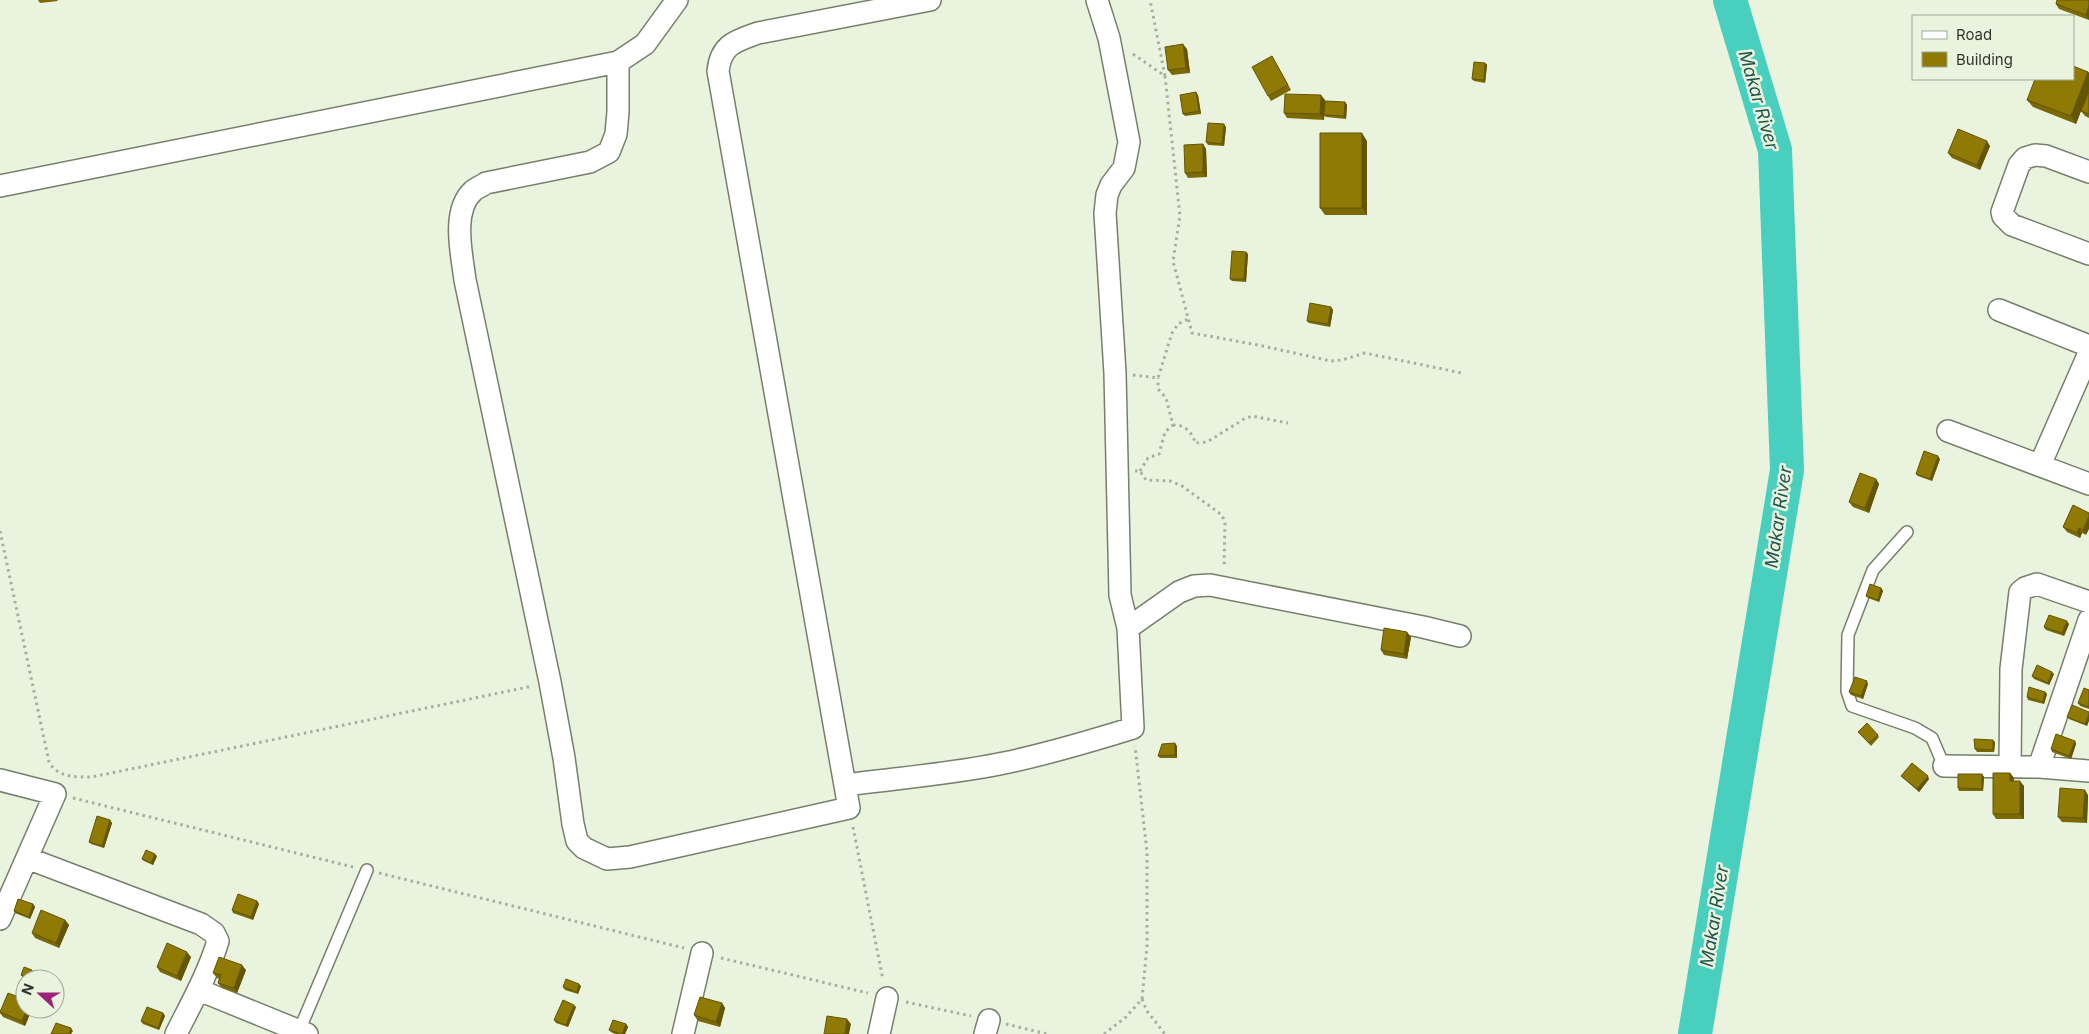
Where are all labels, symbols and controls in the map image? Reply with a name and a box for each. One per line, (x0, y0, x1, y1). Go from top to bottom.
legend (1912, 15, 2074, 80)
text: Road (1956, 25, 1992, 44)
water label: Makar River (1735, 48, 1784, 153)
text: Building (1956, 50, 2013, 69)
water label: Makar River (1760, 464, 1796, 569)
water label: Makar River (1696, 863, 1733, 968)
north arrow (15, 969, 65, 1019)
text: N (18, 981, 37, 997)

